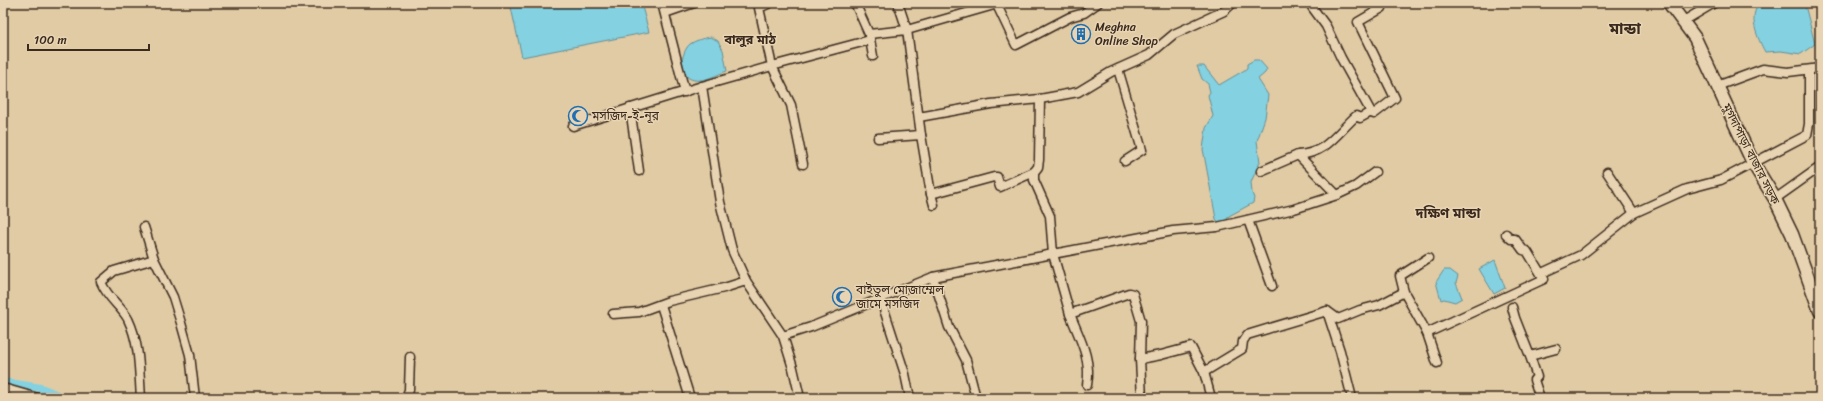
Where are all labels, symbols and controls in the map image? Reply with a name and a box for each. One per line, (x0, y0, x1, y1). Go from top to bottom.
district label: মান্ডা (1608, 14, 1641, 43)
place label: Meghna Online Shop (1095, 16, 1159, 52)
building icon: Meghna Online Shop (1070, 23, 1092, 45)
scale bar (28, 26, 149, 52)
district label: বালুর মাঠ (723, 28, 776, 51)
text: 100 m (34, 29, 67, 51)
street label: মুগদাপাড়া বাজার সড়ক (1715, 98, 1786, 209)
mosque icon: মসজিদ-ই-নূর (567, 105, 589, 127)
place label: মসজিদ-ই-নূর (591, 105, 660, 127)
district label: দক্ষিণ মান্ডা (1415, 201, 1482, 226)
place label: বাইতুল মোজাম্মেল জামে মসজিদ (855, 279, 944, 315)
mosque icon: বাইতুল মোজাম্মেল জামে মসজিদ (831, 286, 853, 308)

